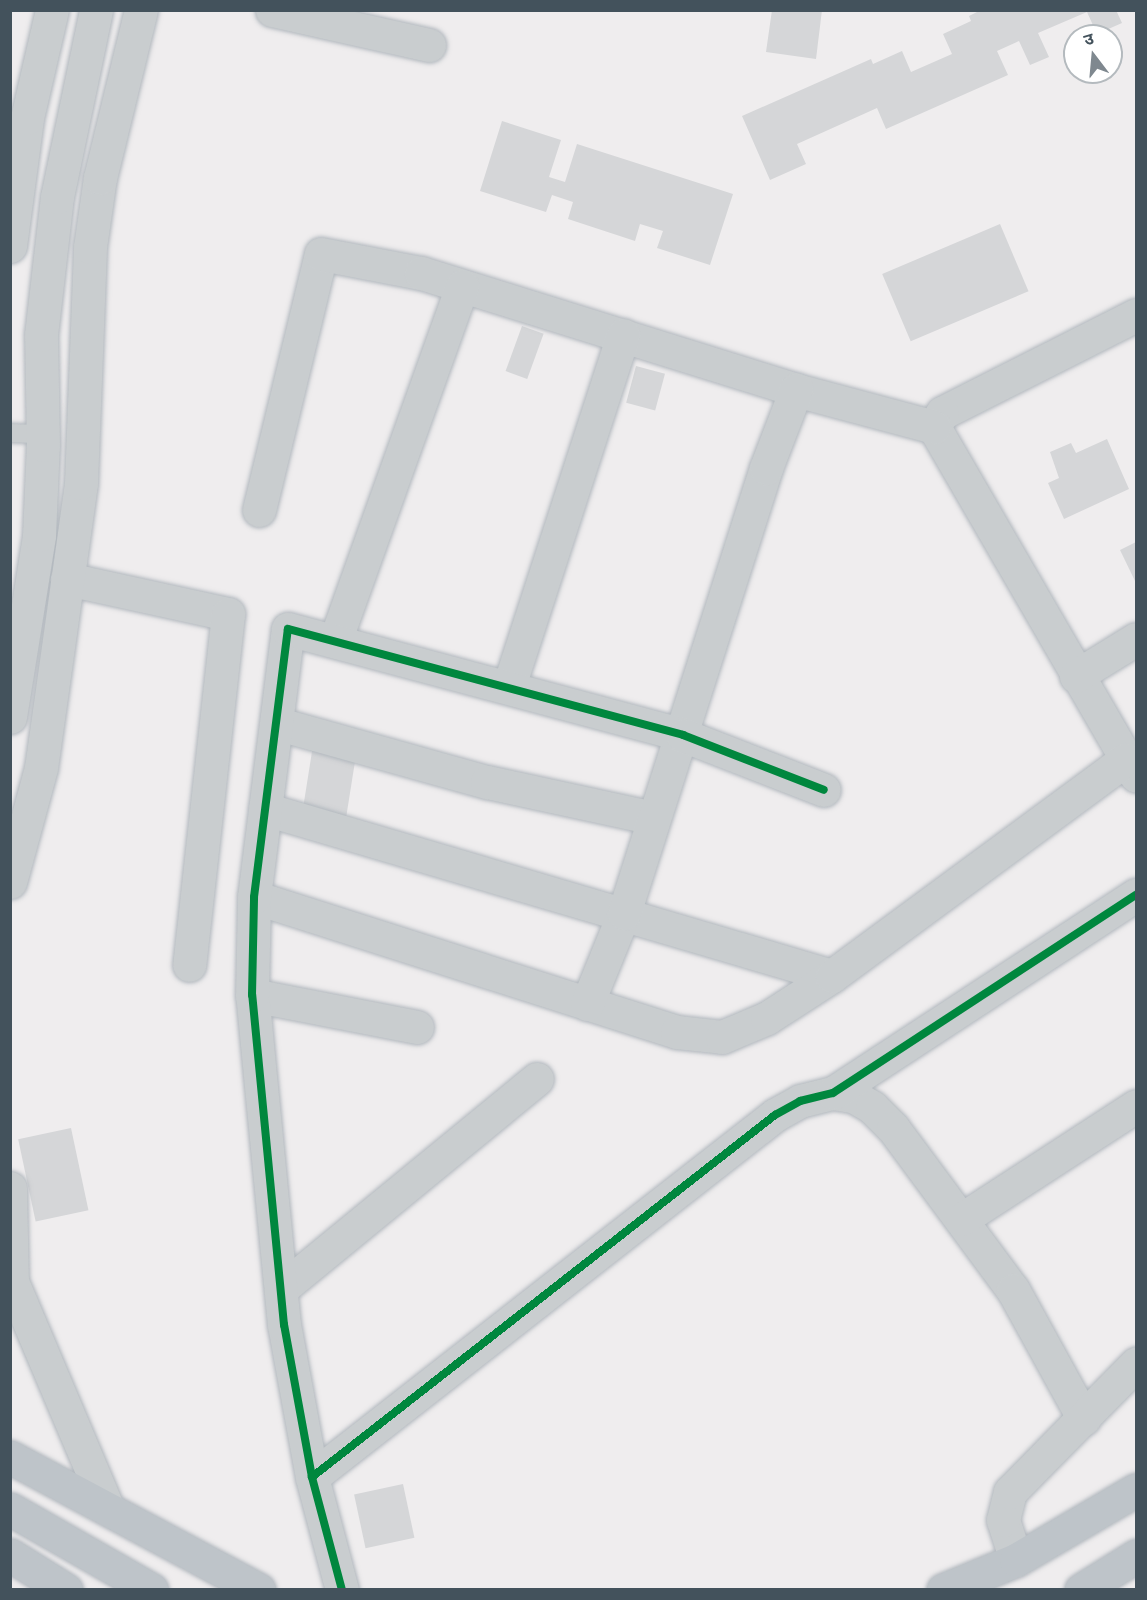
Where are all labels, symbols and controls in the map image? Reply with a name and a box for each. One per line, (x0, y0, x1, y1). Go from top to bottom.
north arrow (1063, 24, 1123, 84)
text: उ (1081, 28, 1096, 50)

